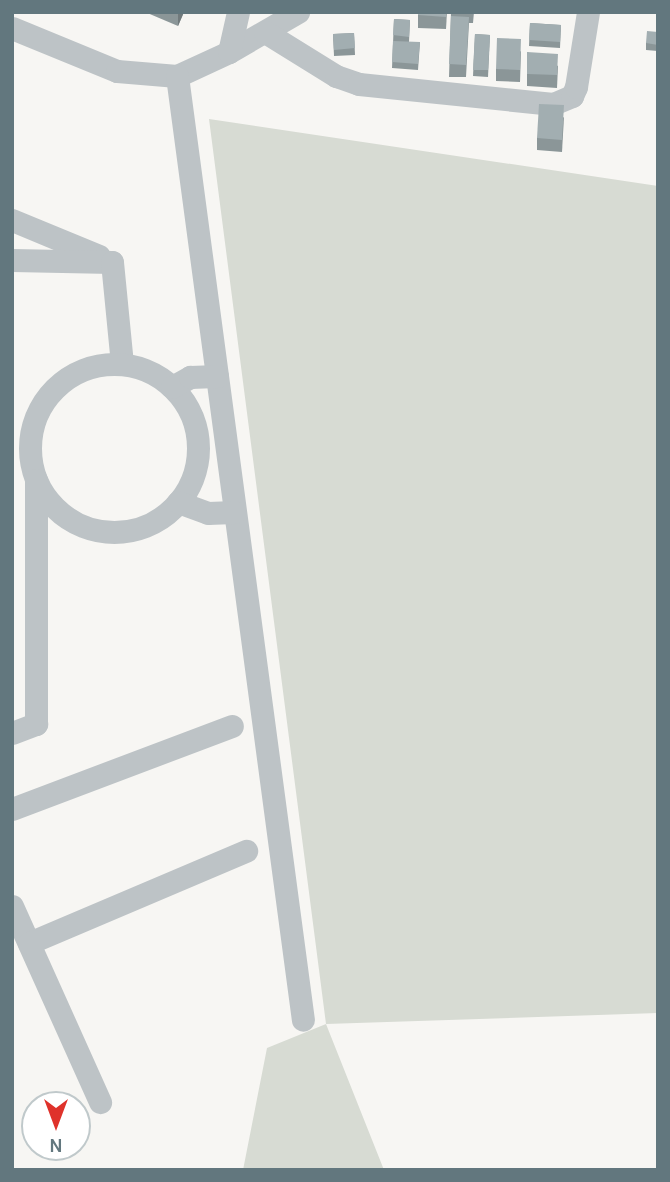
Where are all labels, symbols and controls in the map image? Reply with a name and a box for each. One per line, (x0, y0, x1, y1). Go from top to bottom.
north arrow (21, 1091, 91, 1161)
text: N (49, 1134, 63, 1156)

